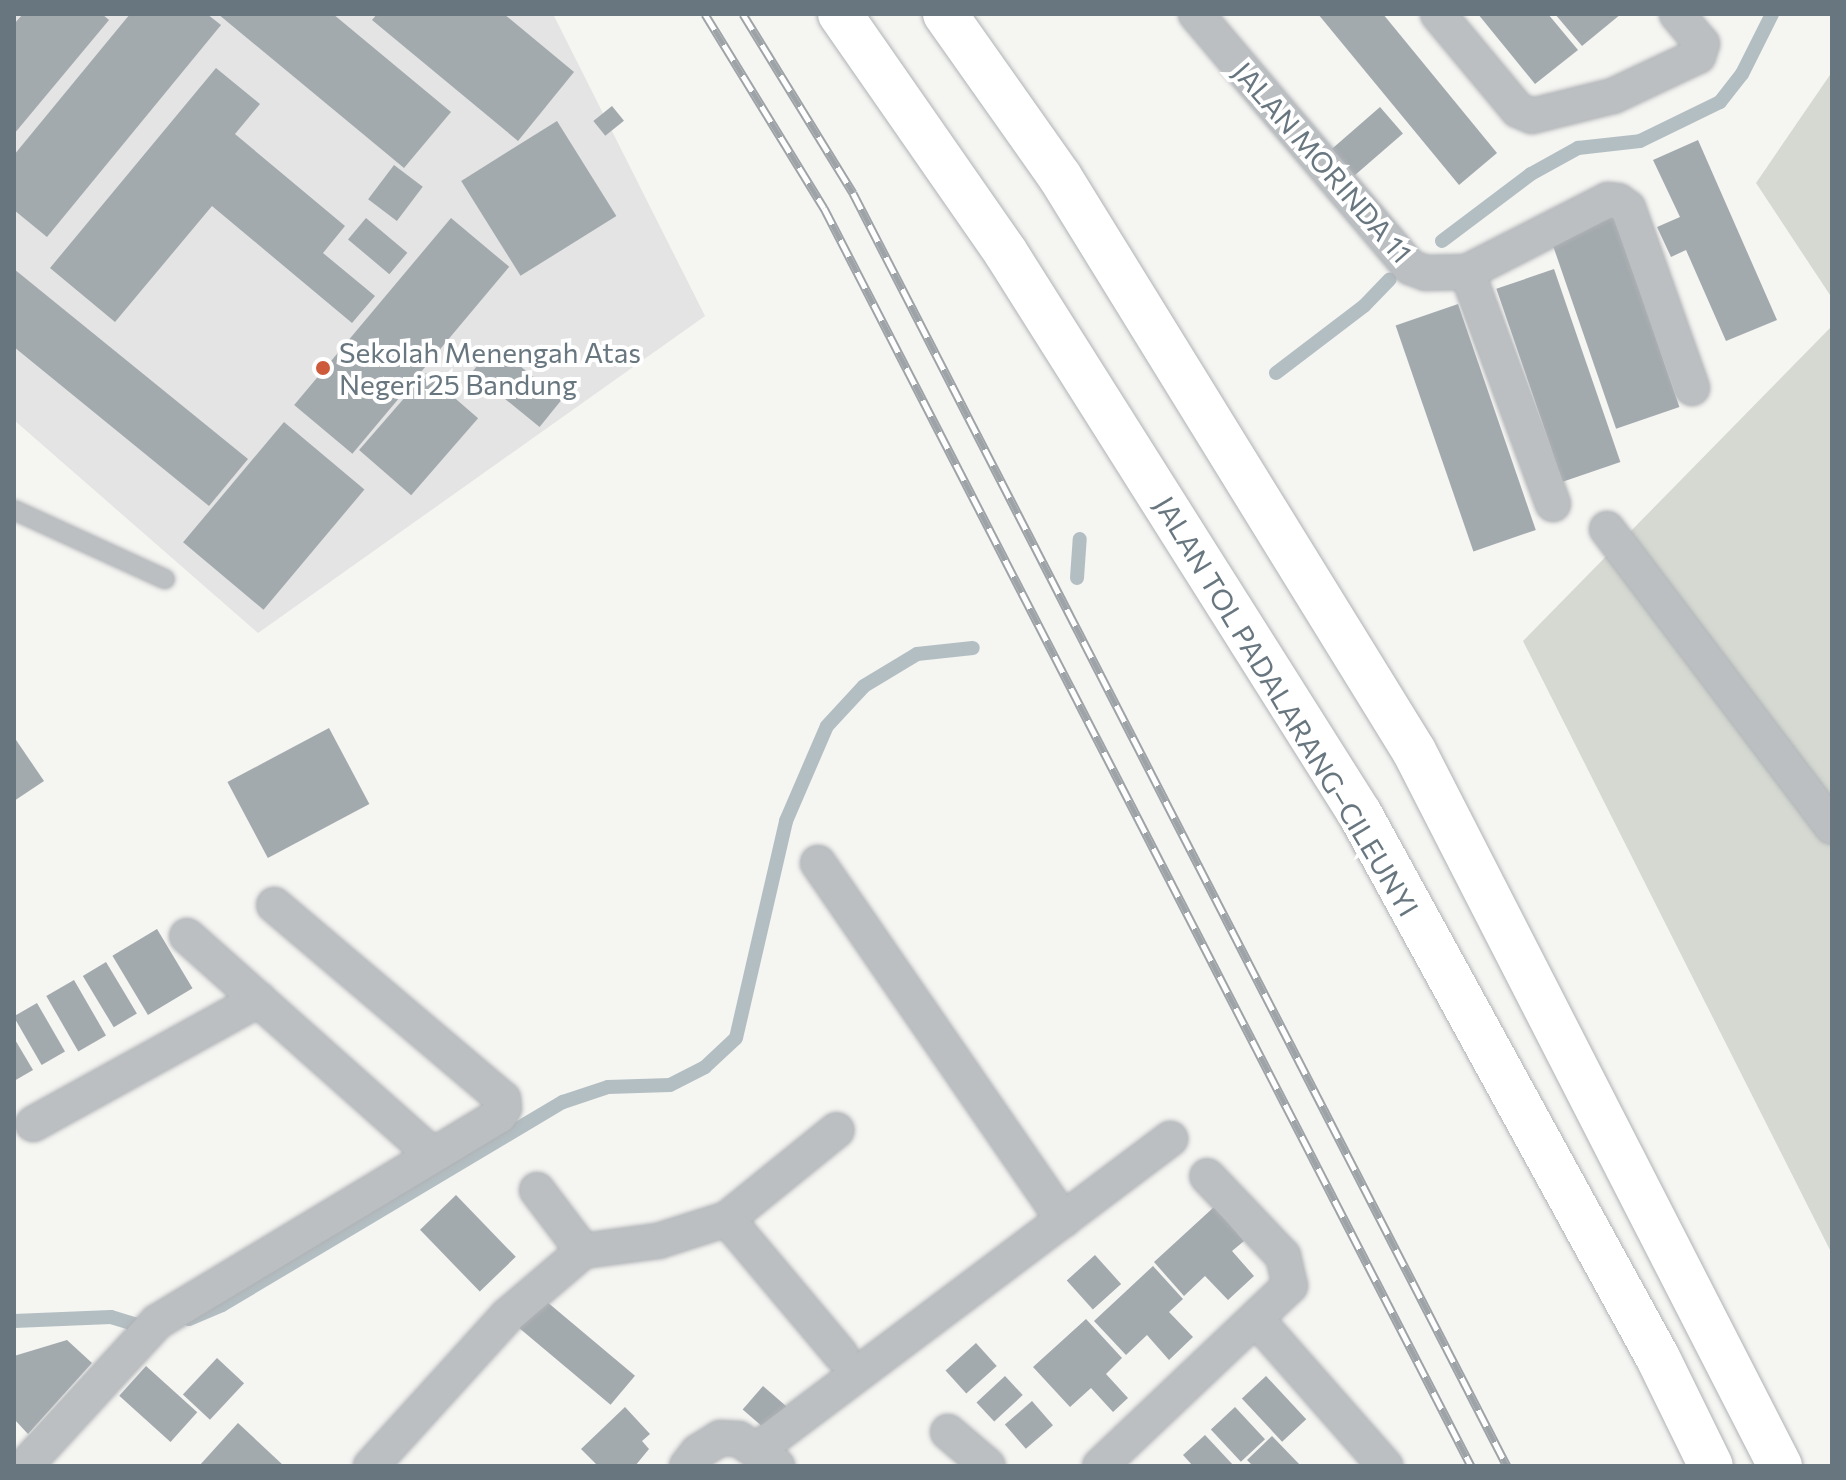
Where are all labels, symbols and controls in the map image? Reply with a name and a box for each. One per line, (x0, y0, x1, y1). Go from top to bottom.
street label: JALAN MORINDA 11 (1227, 55, 1419, 269)
place label: Sekolah Menengah Atas Negeri 25 Bandung (339, 335, 641, 401)
marker: Sekolah Menengah Atas Negeri 25 Bandung (314, 359, 332, 377)
street label: JALAN TOL PADALARANG–CILEUNYI (1148, 490, 1426, 922)

